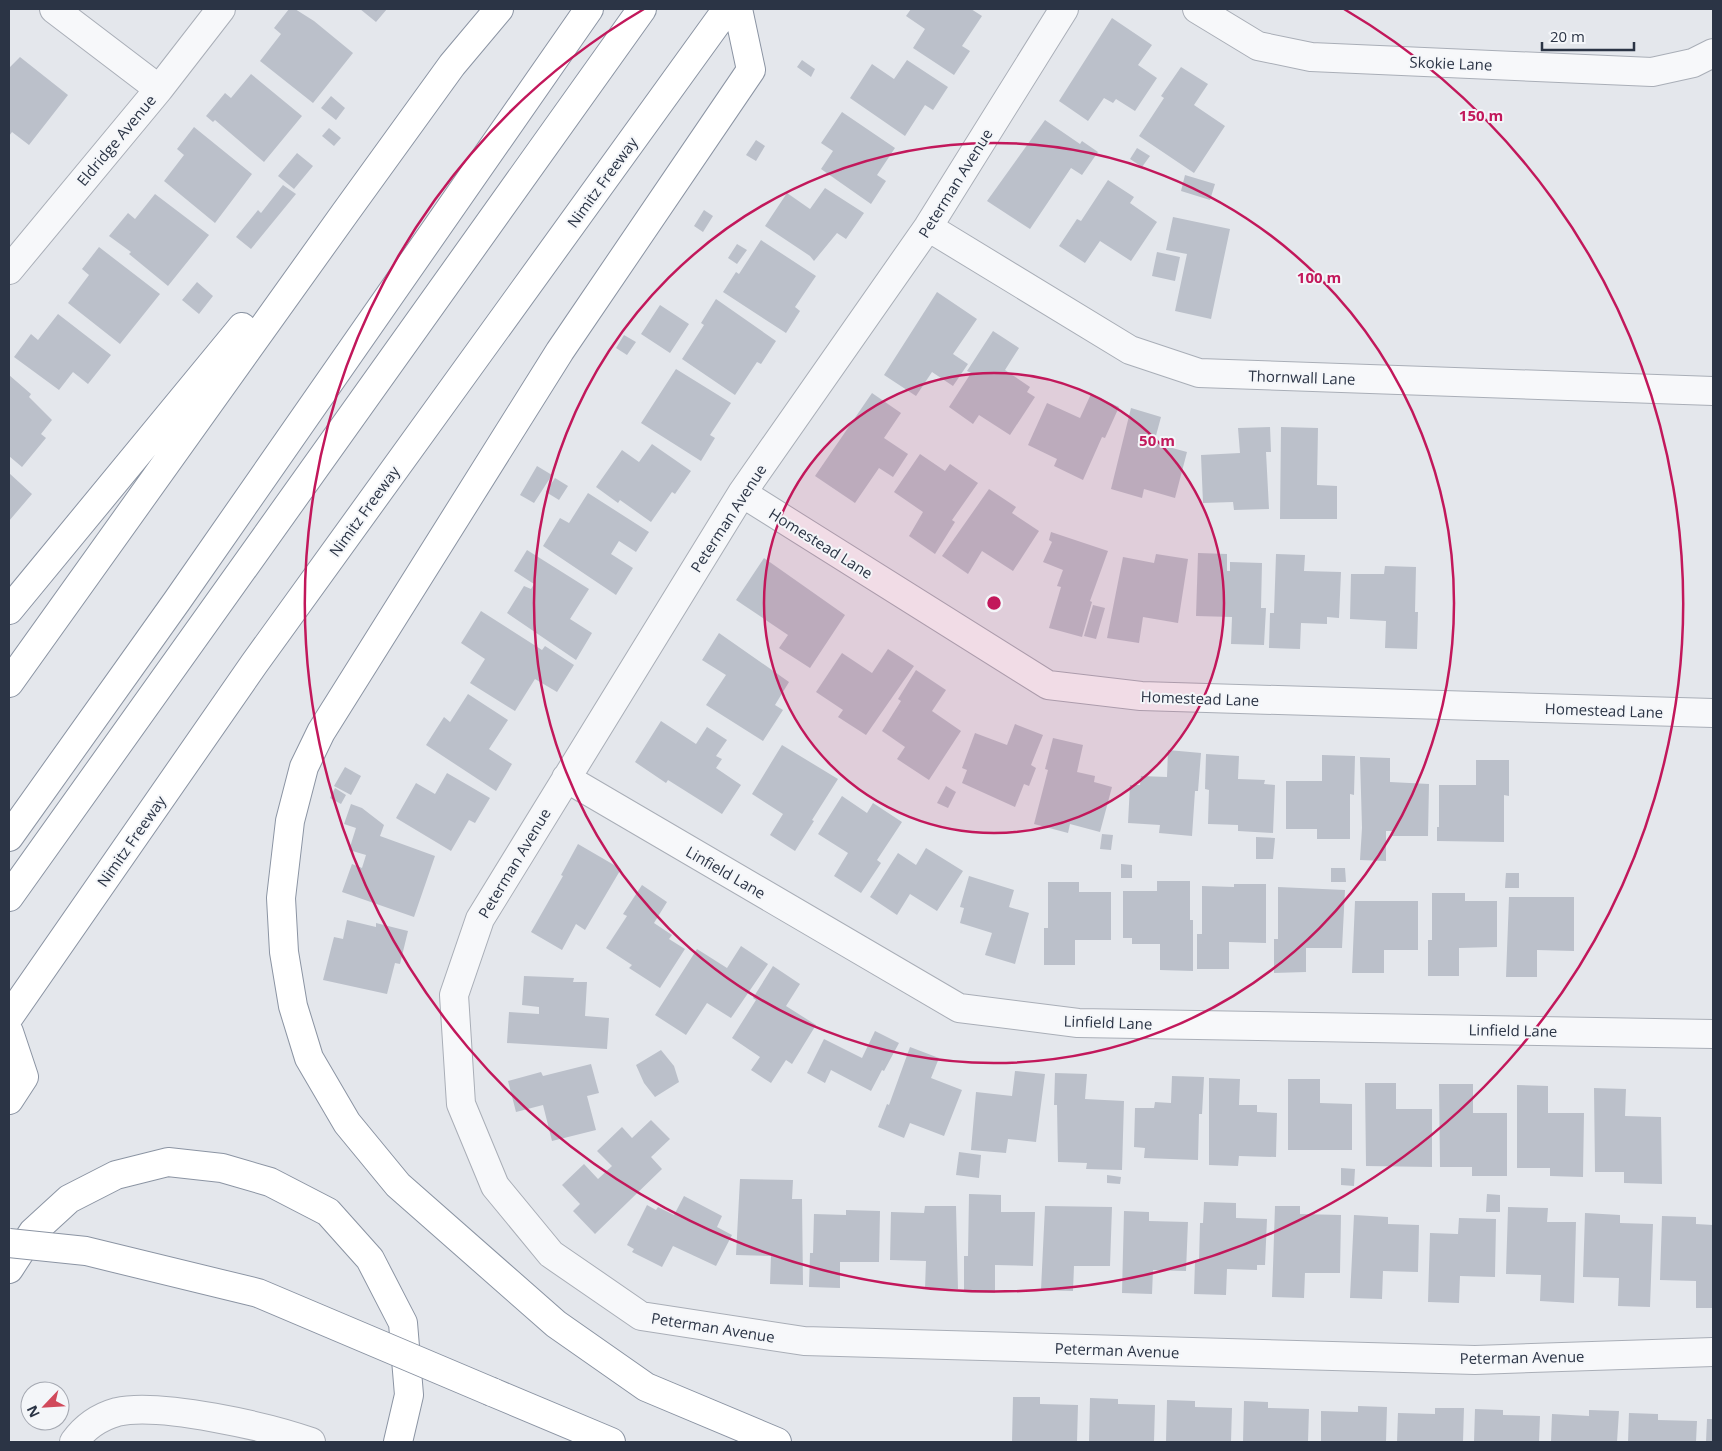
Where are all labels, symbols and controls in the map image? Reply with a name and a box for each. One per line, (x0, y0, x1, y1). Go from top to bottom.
scale bar (1542, 20, 1634, 52)
text: 20 m (1550, 26, 1585, 46)
street label: Skokie Lane (1409, 52, 1493, 74)
street label: Eldridge Avenue (72, 90, 160, 190)
text: 150 m (1459, 105, 1503, 125)
street label: Peterman Avenue (913, 125, 997, 241)
street label: Nimitz Freeway (562, 132, 642, 231)
text: 100 m (1297, 267, 1341, 287)
street label: Thornwall Lane (1248, 365, 1356, 389)
text: 50 m (1139, 430, 1175, 450)
street label: Peterman Avenue (686, 460, 770, 576)
street label: Nimitz Freeway (324, 461, 404, 560)
street label: Homestead Lane (765, 503, 877, 583)
centre of rings (985, 594, 1003, 612)
street label: Homestead Lane (1140, 686, 1260, 710)
street label: Homestead Lane (1544, 698, 1664, 722)
street label: Nimitz Freeway (92, 791, 170, 891)
street label: Peterman Avenue (473, 804, 555, 922)
street label: Linfield Lane (683, 841, 769, 903)
street label: Linfield Lane (1063, 1010, 1153, 1034)
street label: Linfield Lane (1468, 1019, 1558, 1041)
street label: Peterman Avenue (650, 1307, 776, 1347)
street label: Peterman Avenue (1054, 1338, 1180, 1362)
street label: Peterman Avenue (1459, 1346, 1585, 1368)
north arrow (20, 1381, 70, 1431)
text: N (22, 1403, 44, 1421)

